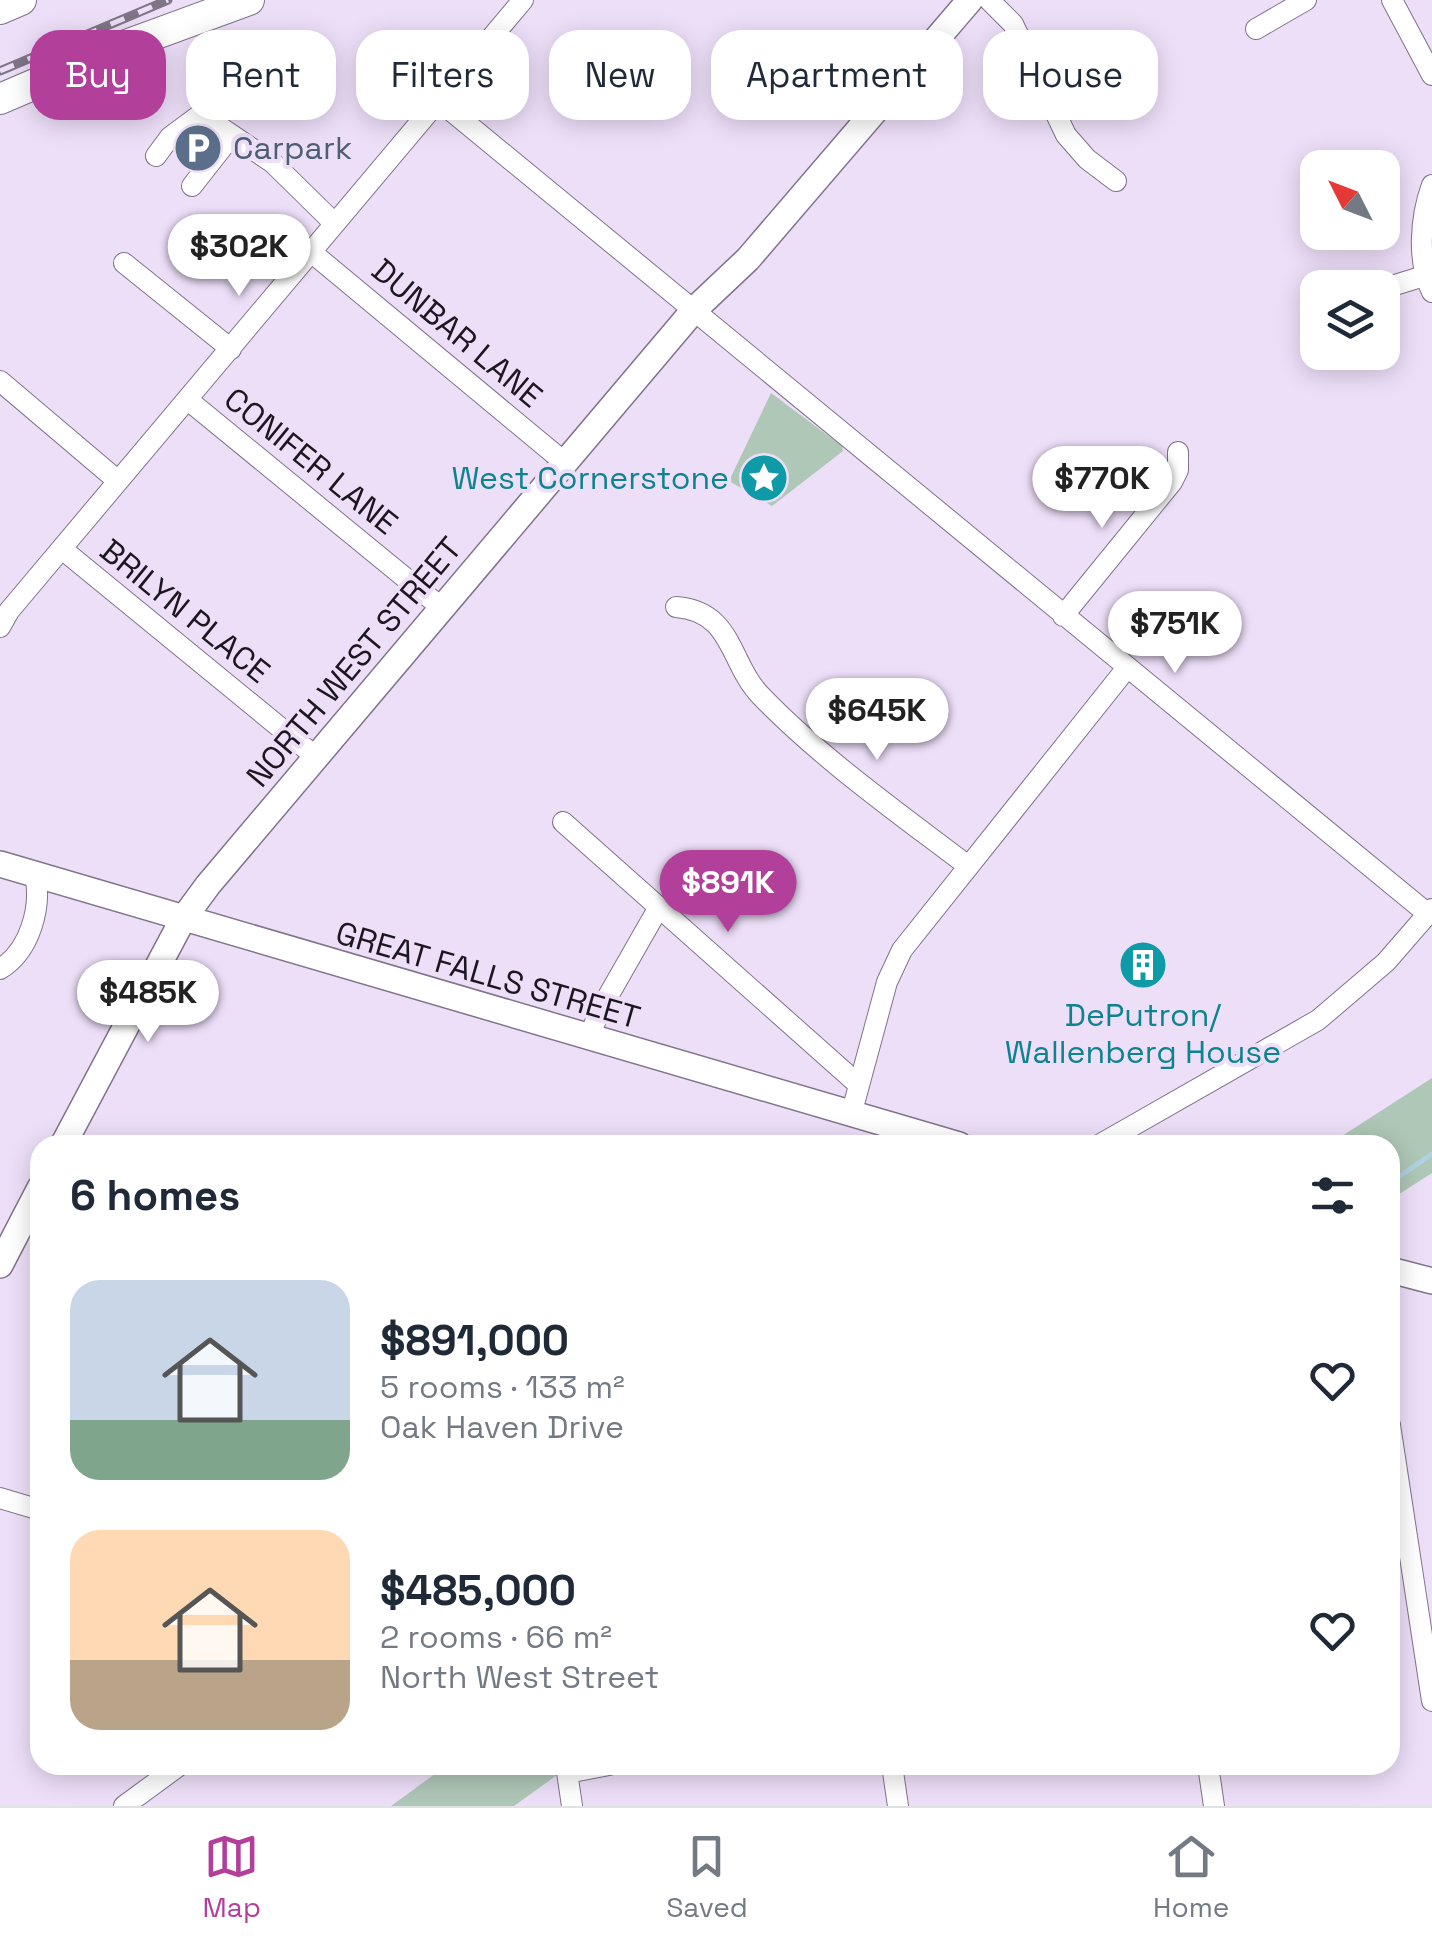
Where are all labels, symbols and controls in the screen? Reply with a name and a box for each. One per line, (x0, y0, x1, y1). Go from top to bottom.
chip: Buy (30, 30, 166, 120)
chip: Rent (186, 30, 336, 120)
chip: Filters (356, 30, 529, 120)
chip: New (549, 30, 691, 120)
chip: Apartment (711, 30, 963, 120)
chip: House (983, 30, 1158, 120)
parking icon: Carpark (172, 122, 224, 174)
place label: Carpark (233, 128, 352, 168)
north arrow (1300, 150, 1400, 250)
map controls (1300, 150, 1400, 370)
pin: $302K (169, 214, 309, 299)
text: $302K (190, 226, 288, 266)
street label: DUNBAR LANE (364, 250, 550, 416)
button: layers (1300, 270, 1400, 370)
street label: CONIFER LANE (216, 379, 406, 543)
pin: $770K (1032, 446, 1172, 531)
place icon: West Cornerstone (738, 452, 790, 504)
place label: West Cornerstone (451, 458, 729, 498)
text: $770K (1054, 458, 1150, 498)
street label: NORTH WEST STREET (238, 529, 470, 795)
street label: BRILYN PLACE (92, 530, 278, 692)
pin: $751K (1105, 591, 1245, 676)
text: $751K (1130, 603, 1220, 643)
pin: $645K (807, 678, 947, 763)
text: $645K (828, 690, 926, 730)
pin: $891K (658, 850, 798, 935)
text: $891K (682, 862, 774, 902)
street label: GREAT FALLS STREET (331, 912, 645, 1038)
building icon: DePutron/ Wallenberg House (1117, 939, 1169, 991)
pin: $485K (78, 960, 218, 1045)
text: $485K (99, 972, 197, 1012)
place label: DePutron/ Wallenberg House (1005, 995, 1281, 1072)
icon: filters (1305, 1168, 1360, 1223)
text: 6 homes (70, 1169, 240, 1222)
text: $891,000 (380, 1314, 569, 1367)
icon: home (150, 1320, 270, 1440)
icon: heart (1305, 1353, 1360, 1408)
text: 5 rooms · 133 m² (380, 1367, 625, 1407)
text: Oak Haven Drive (380, 1407, 624, 1447)
text: $485,000 (380, 1564, 576, 1617)
icon: home (150, 1570, 270, 1690)
icon: heart (1305, 1603, 1360, 1658)
text: 2 rooms · 66 m² (380, 1617, 612, 1657)
text: North West Street (380, 1657, 659, 1697)
tab: Map (203, 1829, 261, 1925)
tab: Saved (666, 1829, 748, 1925)
tab: Home (1153, 1829, 1229, 1925)

